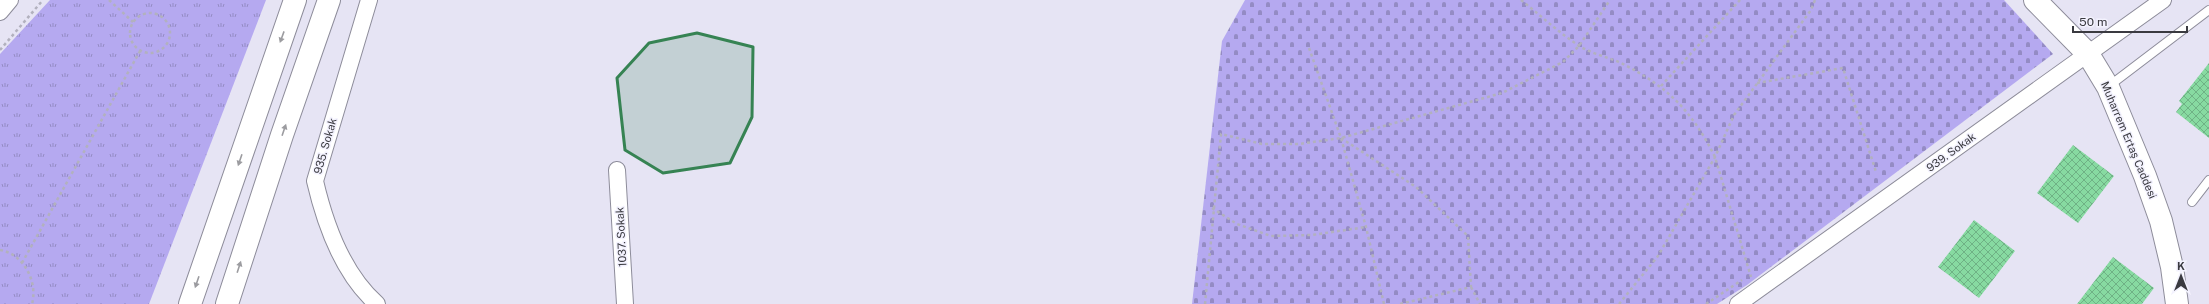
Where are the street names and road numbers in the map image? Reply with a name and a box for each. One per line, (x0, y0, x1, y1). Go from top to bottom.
street label: Muharrem Ertaş Caddesi (2098, 80, 2159, 201)
street label: 935. Sokak (311, 117, 339, 175)
street label: 939. Sokak (1924, 130, 1978, 174)
street label: 1037. Sokak (613, 207, 629, 267)

